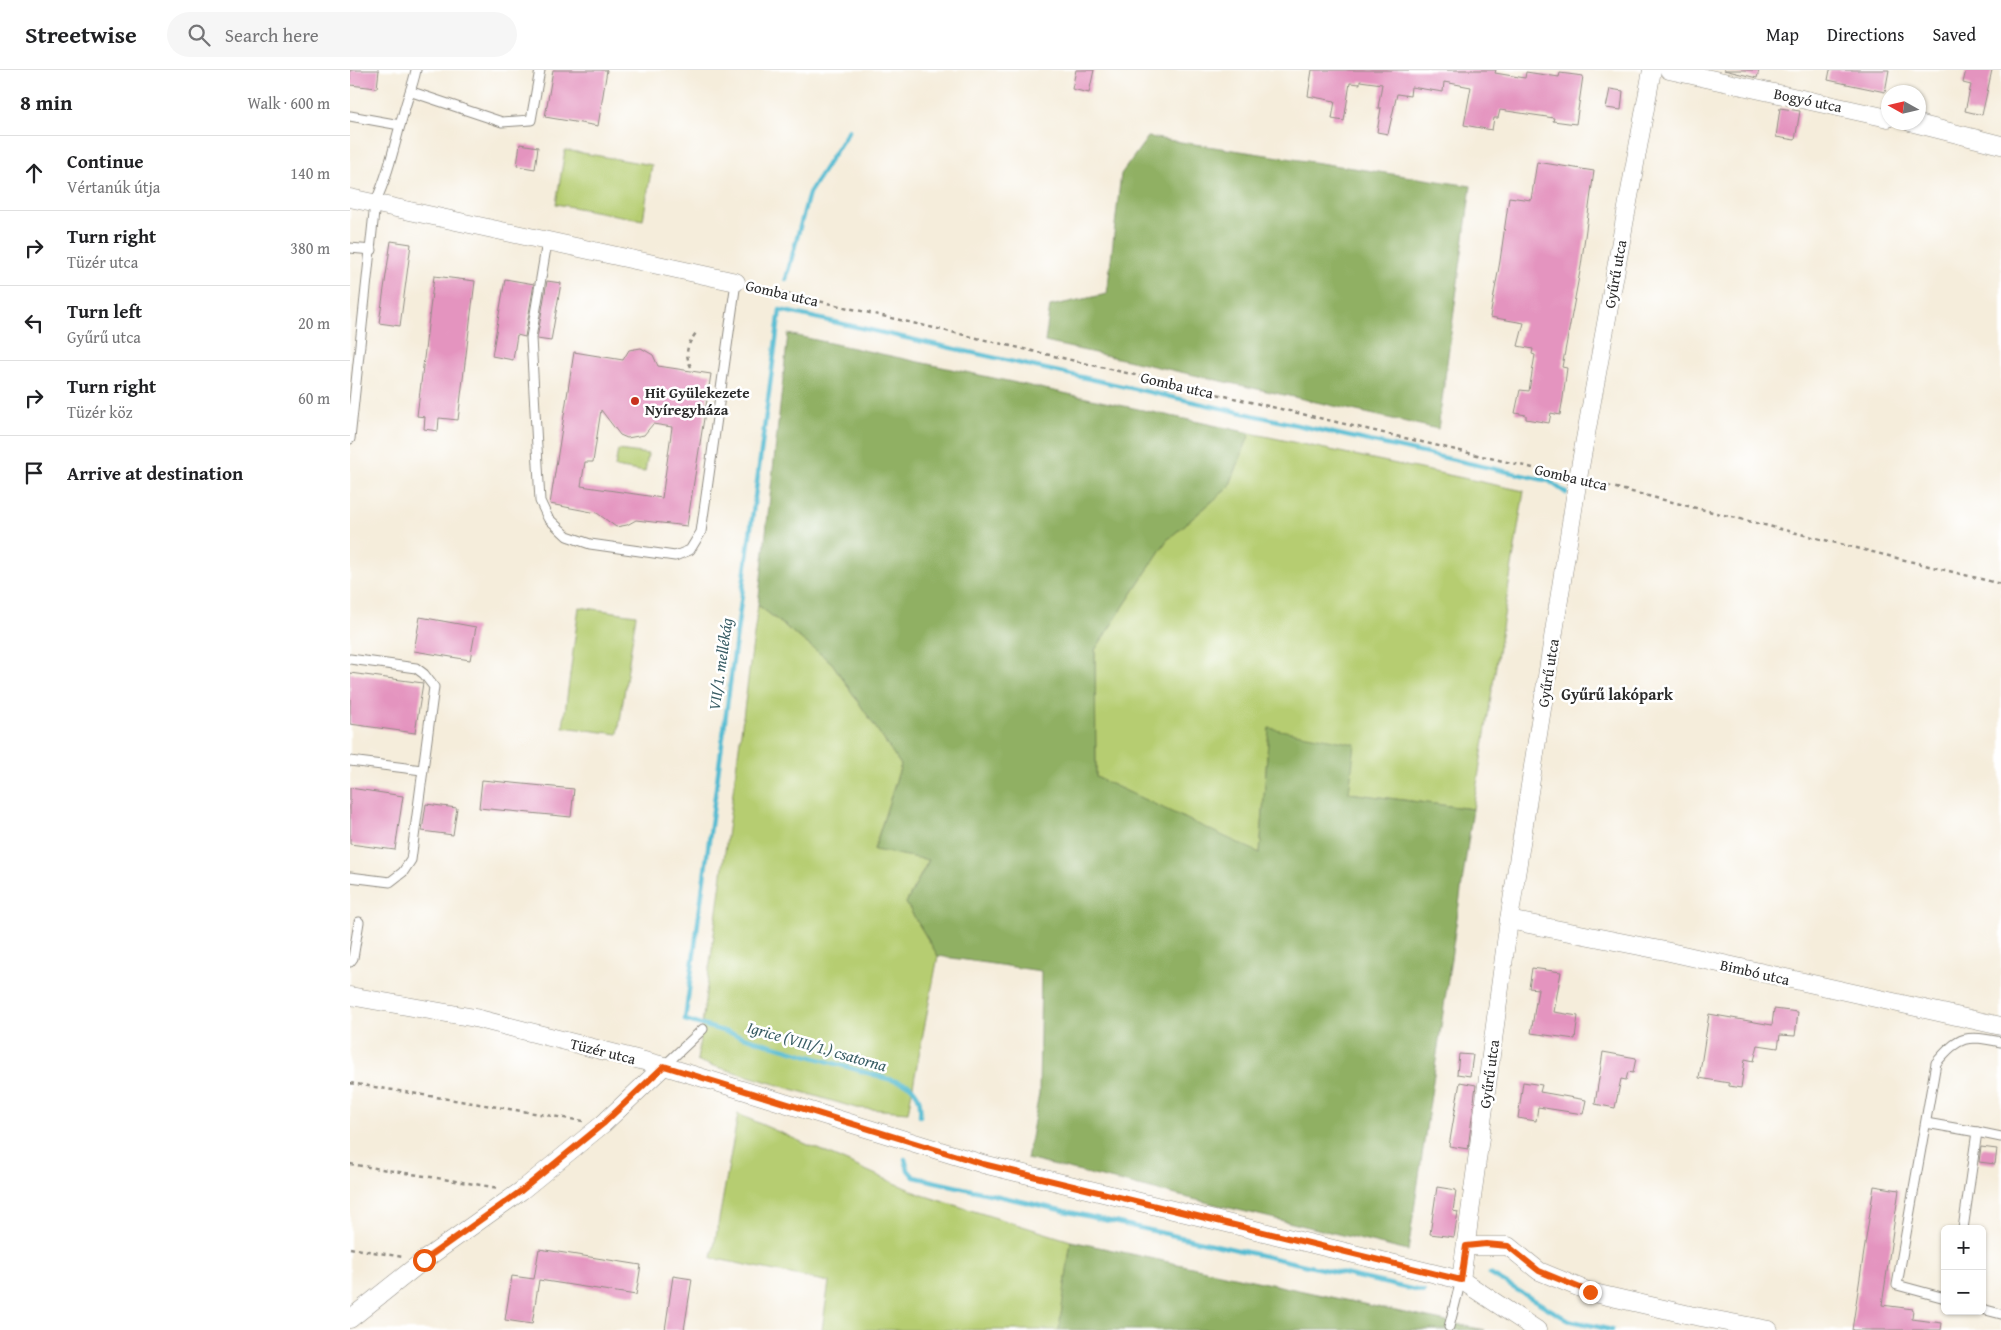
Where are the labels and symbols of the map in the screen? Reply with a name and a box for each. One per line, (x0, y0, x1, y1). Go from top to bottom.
street label: Bogyó utca (1772, 83, 1844, 117)
north arrow (1881, 85, 1926, 130)
street label: Gyűrű utca (1599, 238, 1631, 310)
street label: Gomba utca (744, 274, 820, 312)
street label: Gomba utca (1139, 366, 1215, 404)
place label: Hit Gyülekezete Nyíregyháza (645, 382, 750, 420)
marker: Hit Gyülekezete Nyíregyháza (629, 395, 641, 407)
street label: Gomba utca (1533, 458, 1609, 496)
water label: VII/1. mellékág (702, 615, 738, 712)
street label: Gyűrű utca (1532, 637, 1564, 709)
district label: Gyűrű lakópark (1561, 682, 1674, 706)
street label: Bimbó utca (1718, 954, 1792, 990)
water label: Igrice (VIII/1.) csatorna (745, 1015, 890, 1078)
street label: Tüzér utca (568, 1033, 638, 1069)
street label: Gyűrű utca (1474, 1038, 1504, 1110)
route start (413, 1249, 436, 1272)
route end (1579, 1281, 1602, 1304)

